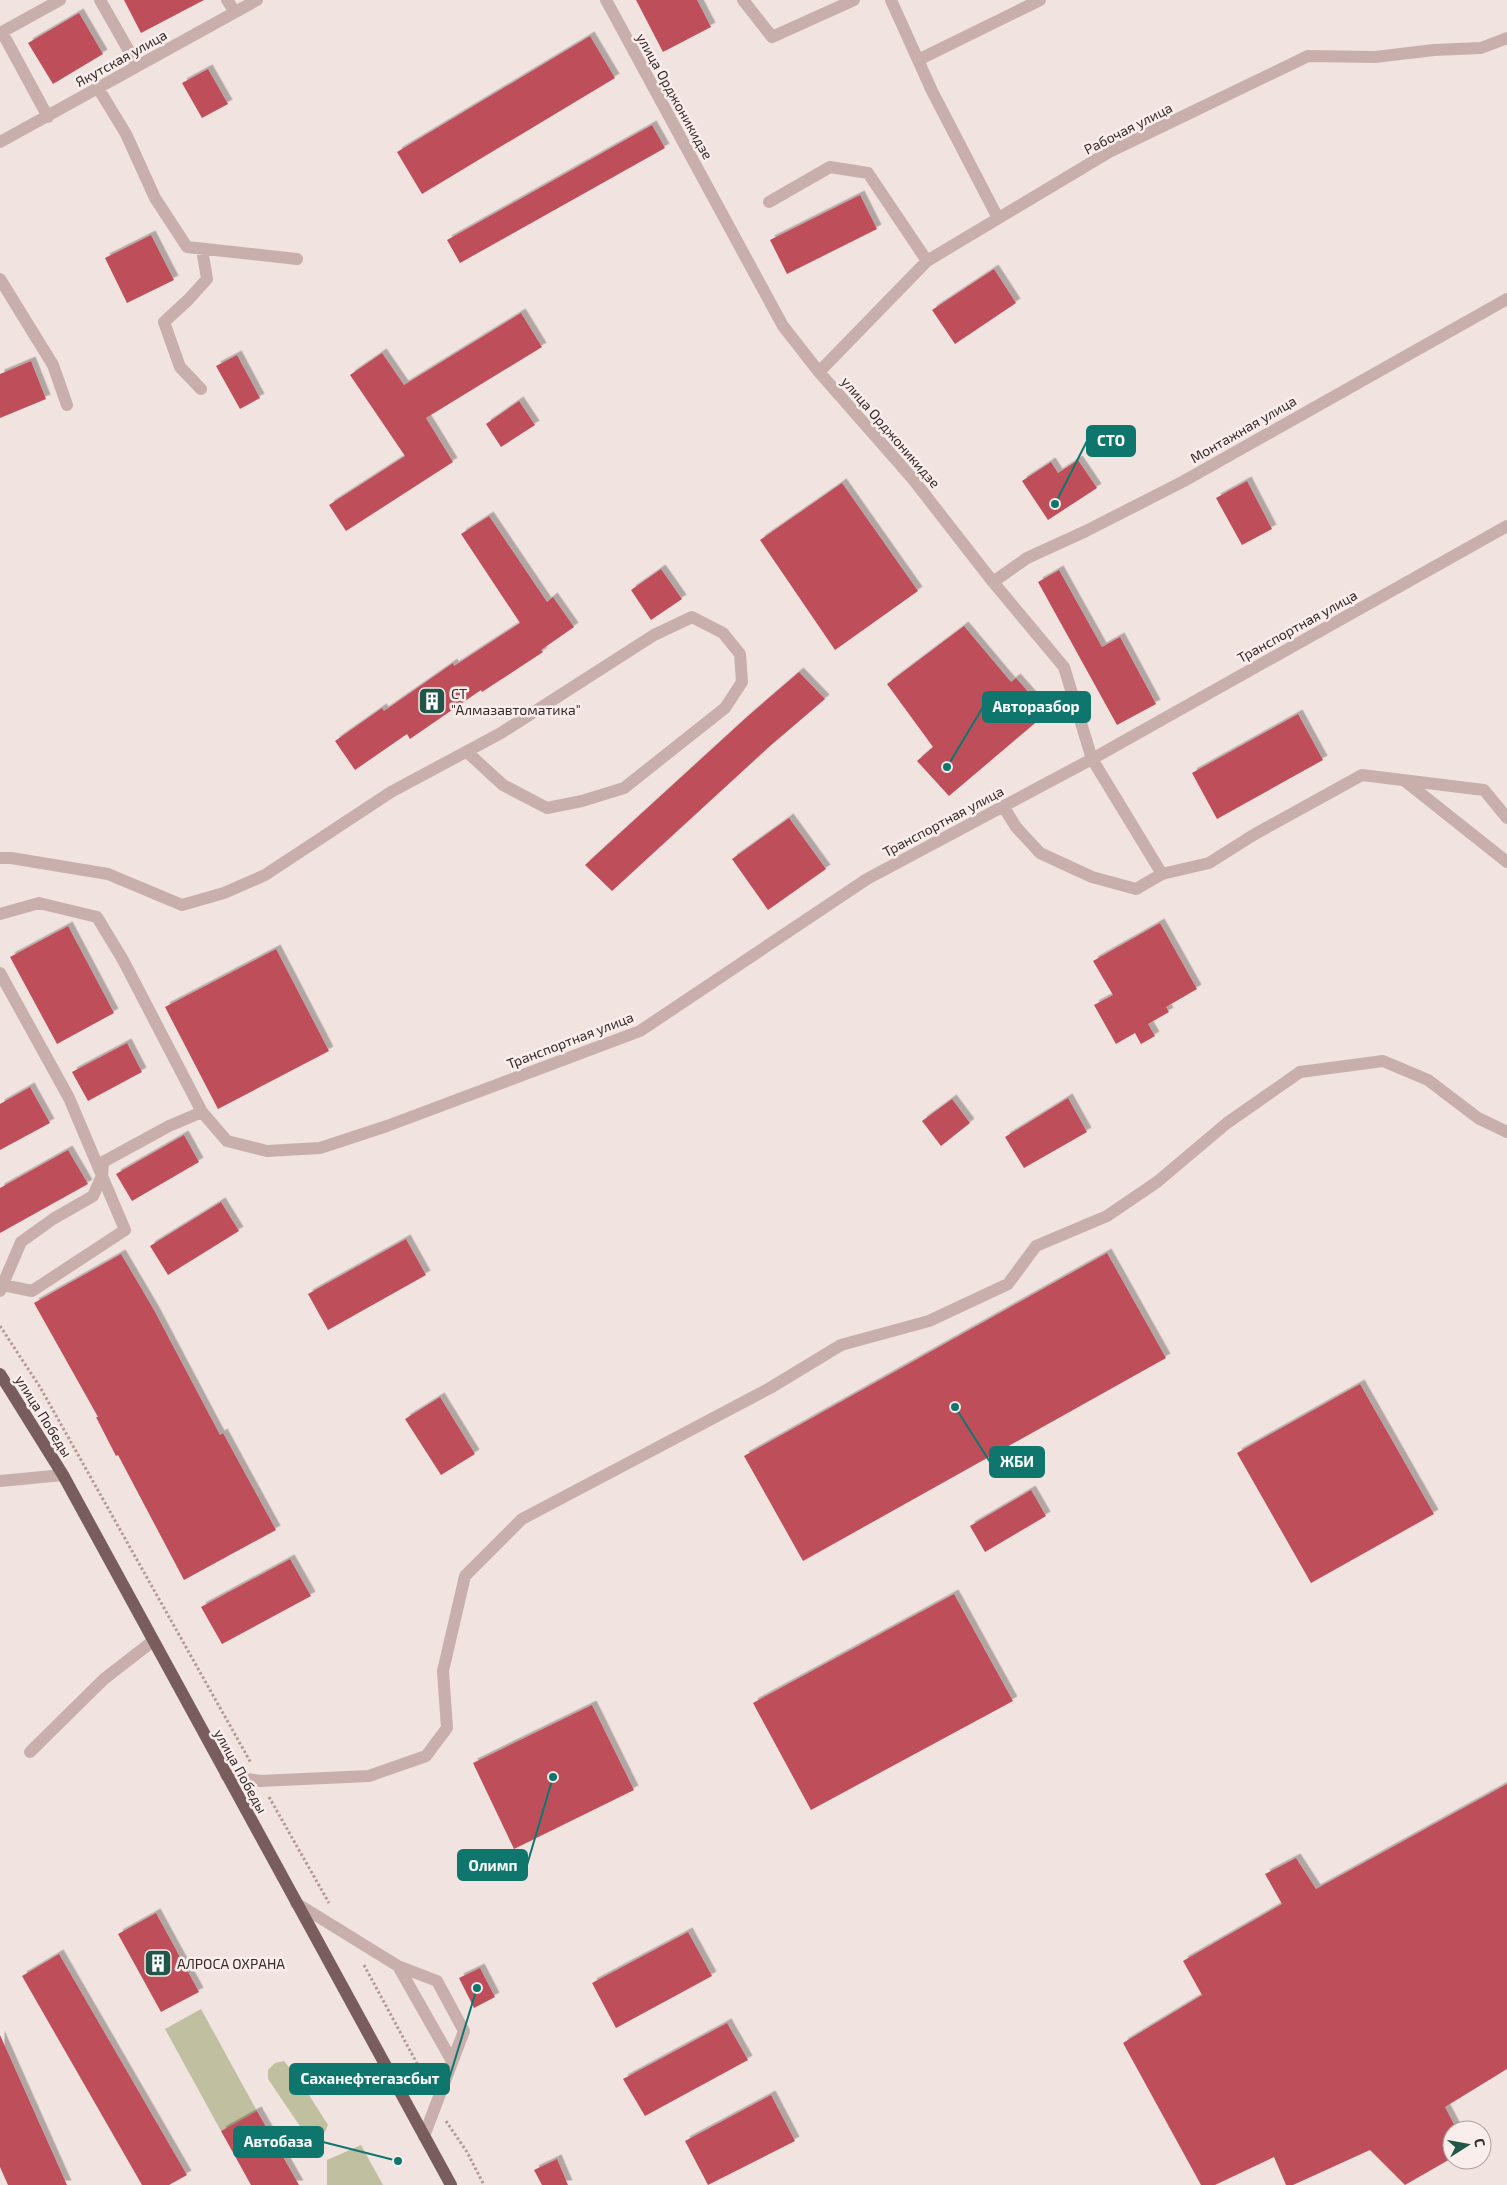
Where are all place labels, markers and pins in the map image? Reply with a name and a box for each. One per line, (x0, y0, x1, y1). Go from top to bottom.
callout: СТО (1087, 426, 1135, 456)
place label: СТ "Алмазавтоматика" (451, 685, 581, 718)
building icon: СТ "Алмазавтоматика" (417, 686, 447, 716)
callout: Авторазбор (983, 692, 1090, 722)
callout: ЖБИ (990, 1447, 1044, 1477)
callout: Олимп (458, 1850, 527, 1880)
building icon: АЛРОСА ОХРАНА (143, 1948, 173, 1978)
place label: АЛРОСА ОХРАНА (177, 1955, 285, 1972)
callout: Саханефтегазсбыт (290, 2064, 449, 2094)
callout: Автобаза (234, 2127, 323, 2157)

